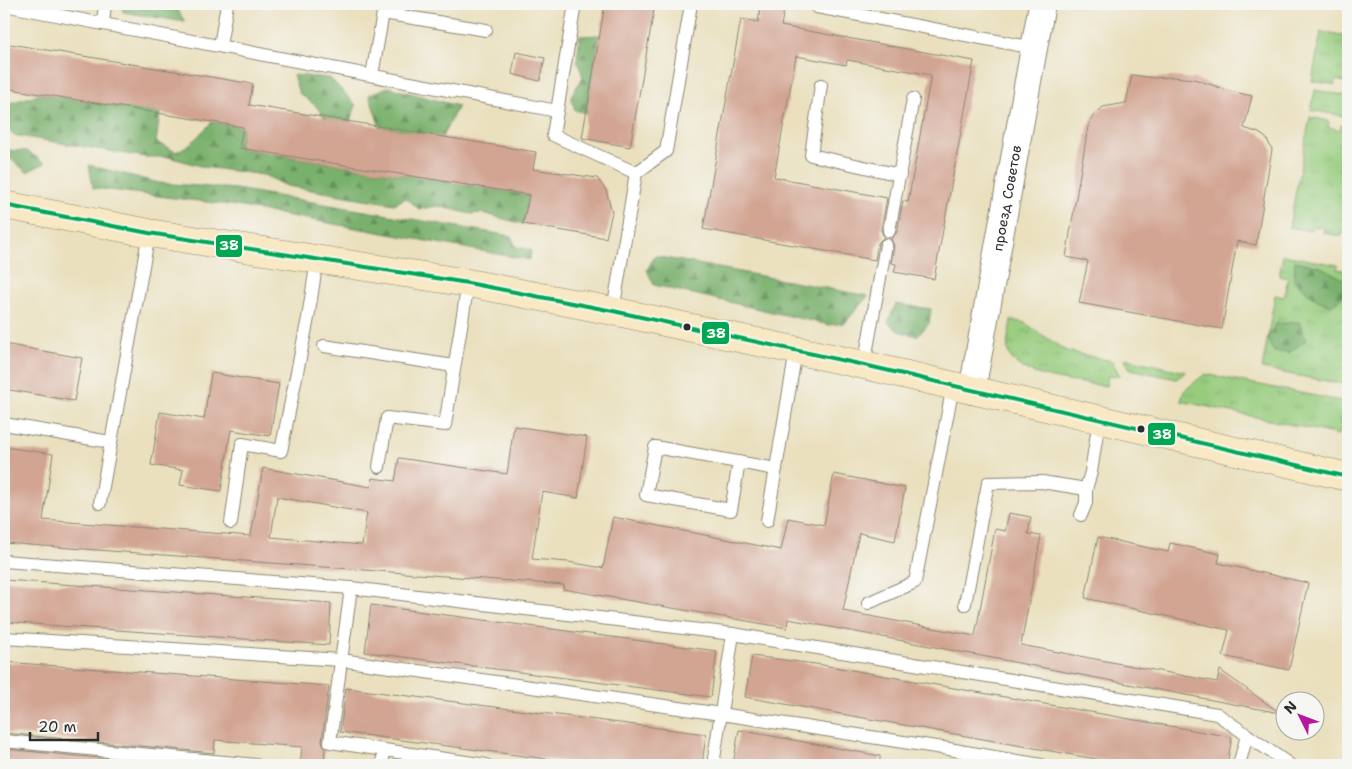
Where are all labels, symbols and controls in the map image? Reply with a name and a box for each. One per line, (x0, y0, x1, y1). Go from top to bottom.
street label: проезд Советов (988, 144, 1025, 252)
line badge: 38 (215, 234, 243, 258)
text: 38 (219, 236, 239, 254)
line badge: 38 (701, 321, 730, 345)
unlabelled marker (682, 322, 692, 332)
text: 38 (706, 324, 726, 342)
line badge: 38 (1147, 422, 1176, 446)
unlabelled marker (1136, 424, 1146, 434)
text: 38 (1152, 425, 1172, 443)
north arrow (1274, 692, 1324, 742)
text: N (1280, 697, 1301, 717)
scale bar (30, 709, 98, 741)
text: 20 m (38, 717, 77, 737)

